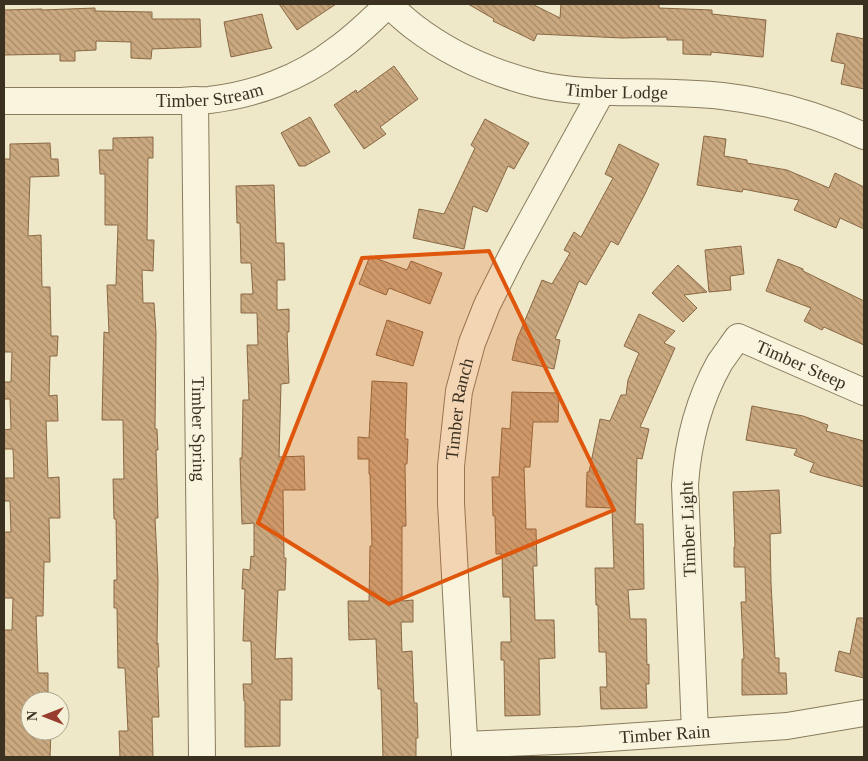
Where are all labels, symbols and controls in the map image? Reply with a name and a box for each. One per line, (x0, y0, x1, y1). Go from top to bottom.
street label: Timber Stream (156, 79, 265, 111)
street label: Timber Lodge (564, 79, 668, 103)
street label: Timber Steep (753, 336, 850, 393)
street label: Timber Ranch (442, 356, 477, 461)
street label: Timber Spring (188, 376, 209, 482)
street label: Timber Light (676, 481, 700, 577)
north arrow (20, 691, 70, 741)
text: N (25, 711, 40, 721)
street label: Timber Rain (619, 721, 711, 747)

